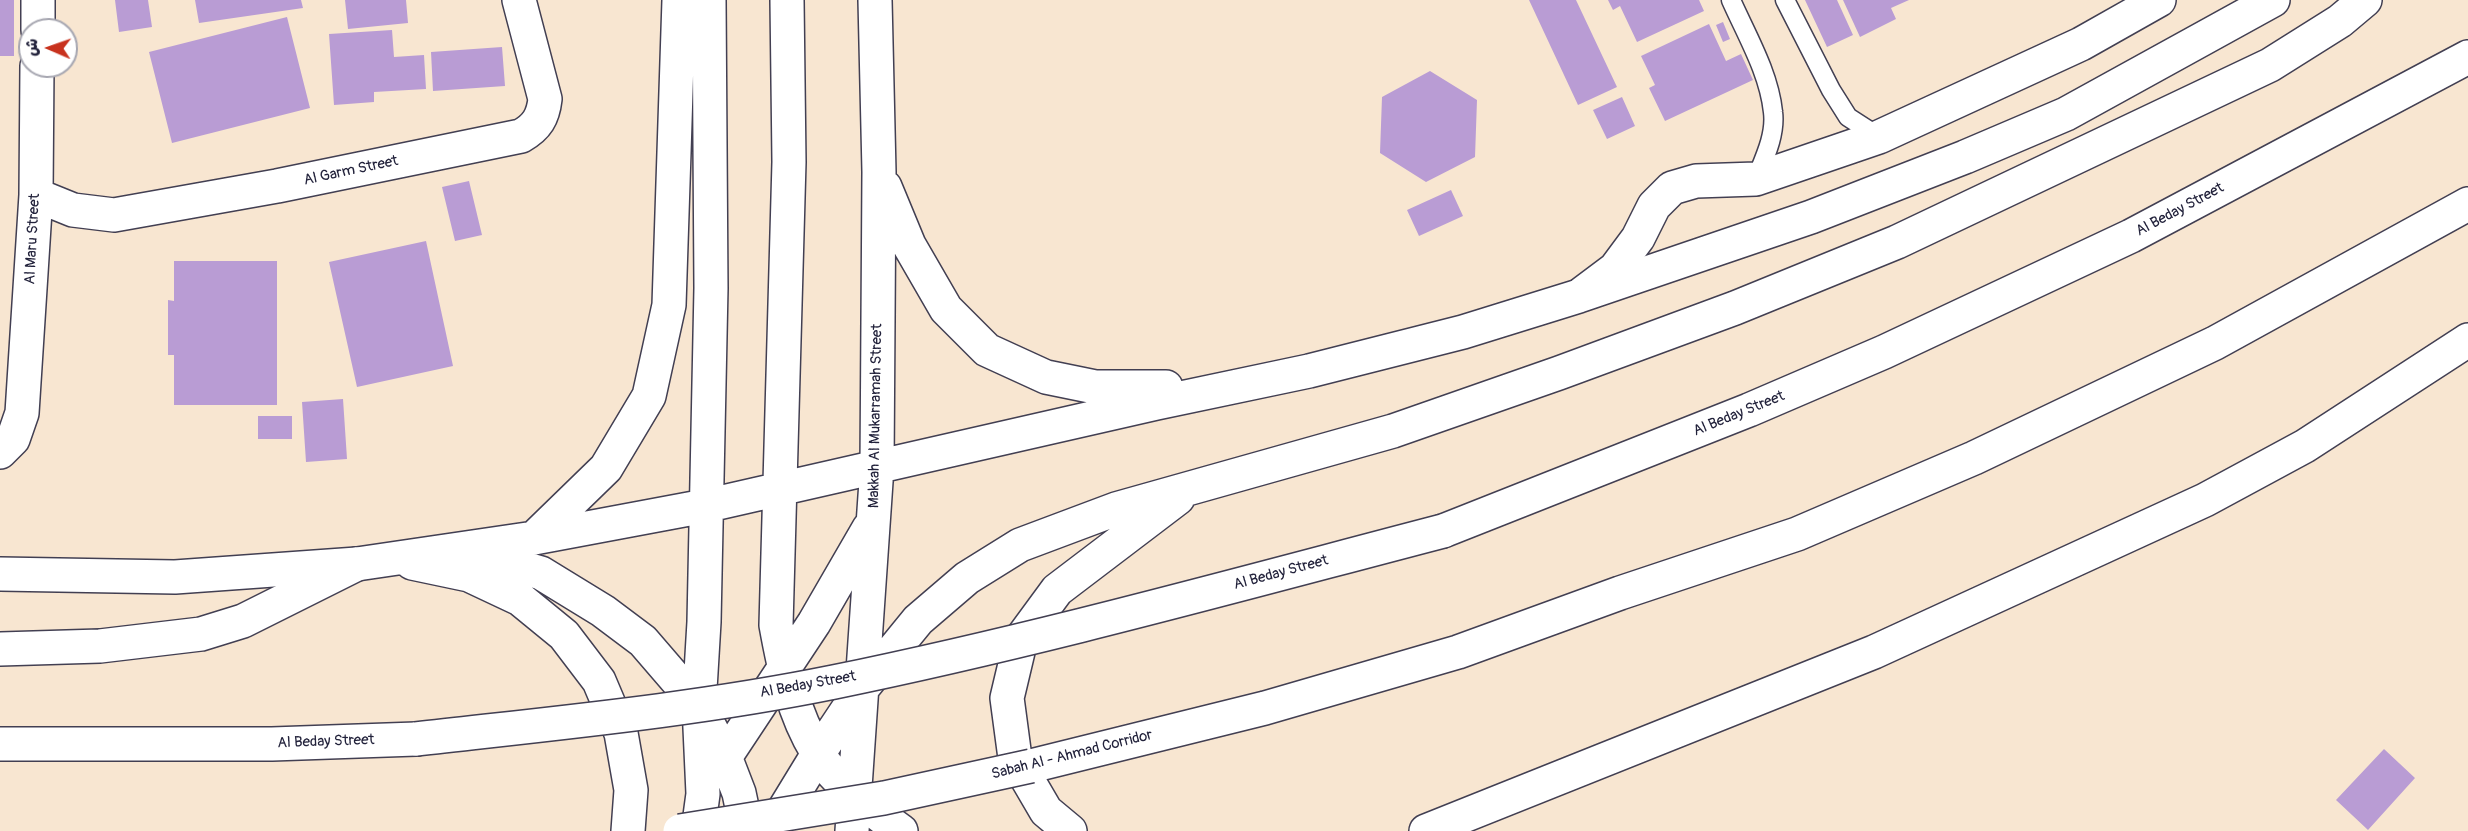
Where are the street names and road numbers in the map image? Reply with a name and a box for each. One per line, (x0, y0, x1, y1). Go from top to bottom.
street label: Al Garm Street (302, 152, 400, 190)
street label: Al Beday Street (2133, 179, 2227, 241)
street label: Al Maru Street (22, 193, 44, 285)
street label: Makkah Al Mukarramah Street (865, 324, 887, 508)
street label: Al Beday Street (1691, 387, 1787, 441)
street label: Al Beday Street (1232, 552, 1330, 594)
street label: Al Beday Street (759, 668, 857, 702)
street label: Sabah Al - Ahmad Corridor (990, 726, 1154, 784)
street label: Al Beday Street (277, 731, 375, 753)

